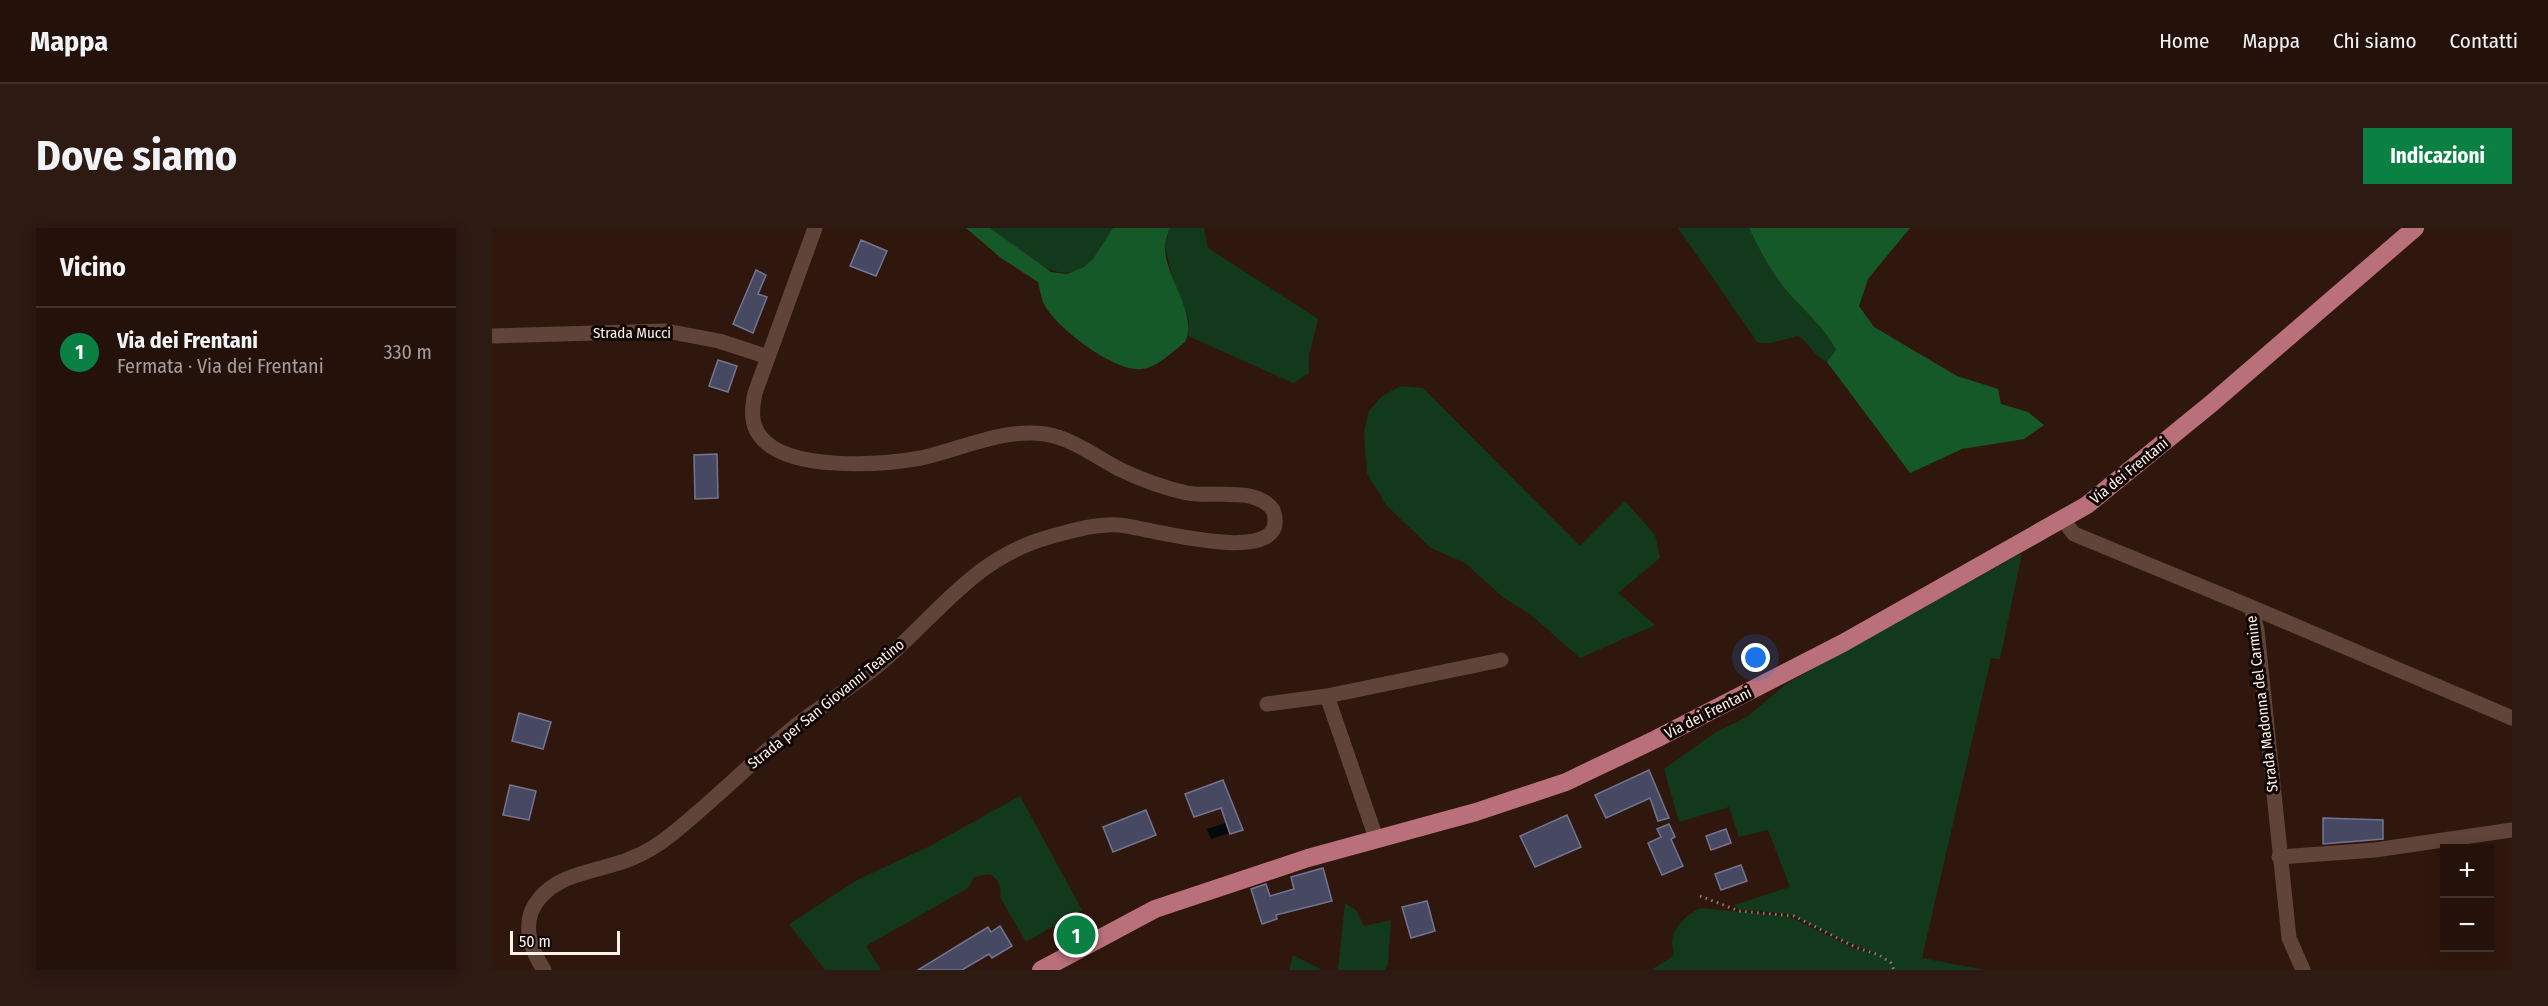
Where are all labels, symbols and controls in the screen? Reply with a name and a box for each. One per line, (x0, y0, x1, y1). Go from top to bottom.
text: Mappa (30, 25, 108, 58)
text: Home (2159, 28, 2209, 54)
text: Mappa (2242, 28, 2300, 54)
text: Chi siamo (2333, 28, 2417, 54)
text: Contatti (2450, 28, 2518, 54)
button: Indicazioni (2363, 128, 2512, 184)
text: Dove siamo (36, 131, 237, 181)
text: Vicino (60, 252, 126, 283)
street label: Strada Mucci (593, 324, 671, 342)
text: Via dei Frentani (117, 327, 258, 354)
text: 1 (75, 340, 84, 364)
text: 330 m (383, 340, 432, 364)
text: Fermata · Via dei Frentani (117, 354, 324, 378)
street label: Via dei Frentani (2086, 434, 2172, 508)
street label: Strada Madonna del Carmine (2242, 615, 2282, 793)
street label: Strada per San Giovanni Teatino (744, 635, 908, 773)
your location (1741, 643, 1770, 672)
street label: Via dei Frentani (1662, 683, 1754, 743)
map controls (2440, 844, 2494, 952)
button: + (2440, 844, 2494, 898)
button: − (2440, 898, 2494, 952)
pin: 1 (1056, 912, 1096, 958)
scale bar (510, 928, 620, 956)
text: 50 m (519, 932, 551, 951)

